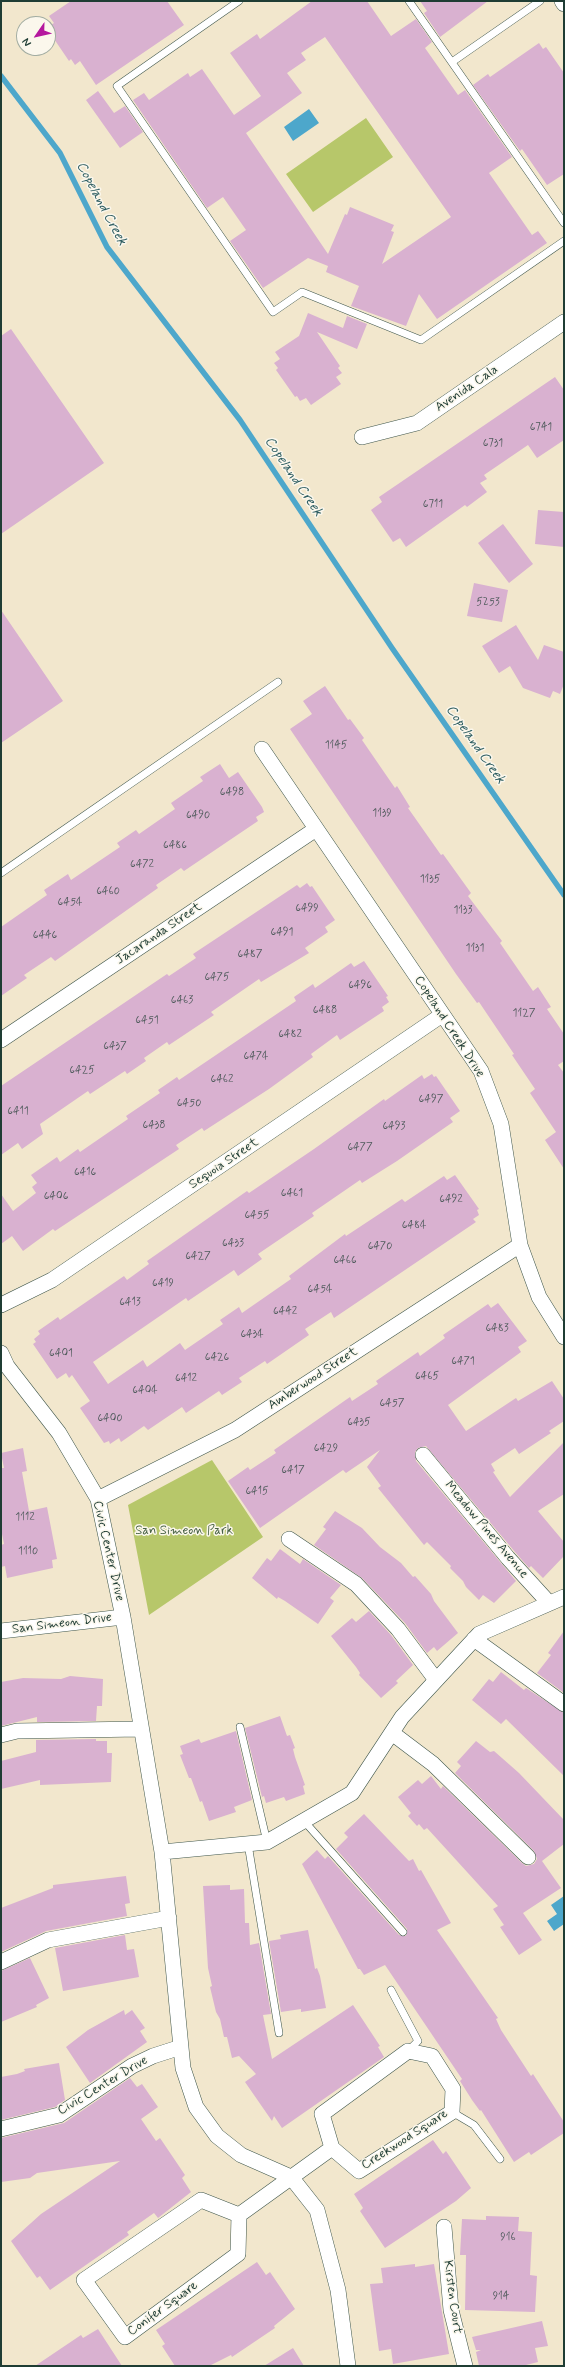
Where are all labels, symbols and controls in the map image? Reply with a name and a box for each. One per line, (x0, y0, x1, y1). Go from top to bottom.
north arrow (16, 16, 56, 56)
text: N (19, 35, 35, 49)
water label: Copeland Creek (72, 159, 130, 249)
street label: Avenida Cala (433, 362, 501, 416)
house number: 6741 (530, 421, 552, 435)
water label: Copeland Creek (260, 434, 326, 520)
house number: 6731 (483, 437, 503, 451)
house number: 6711 (423, 498, 443, 512)
house number: 5253 (476, 596, 500, 610)
water label: Copeland Creek (442, 702, 508, 788)
house number: 1145 (325, 739, 347, 753)
house number: 6498 (220, 786, 244, 800)
house number: 1139 (372, 807, 392, 821)
house number: 6490 (186, 809, 210, 823)
house number: 6486 (163, 839, 187, 853)
house number: 6472 (130, 858, 154, 872)
house number: 1135 (420, 873, 440, 887)
house number: 6460 (96, 885, 120, 899)
house number: 6454 (58, 896, 82, 910)
street label: Jacaranda Street (113, 899, 205, 969)
house number: 6499 (295, 902, 319, 916)
house number: 1133 (453, 904, 473, 918)
house number: 6491 (270, 926, 294, 940)
house number: 6446 (33, 929, 57, 943)
house number: 1131 (465, 942, 485, 956)
house number: 6487 (238, 948, 262, 962)
house number: 6475 (204, 971, 230, 985)
street label: Copeland Creek Drive (410, 973, 488, 1081)
house number: 6496 (348, 979, 372, 993)
house number: 6463 (171, 994, 193, 1008)
house number: 6488 (313, 1004, 337, 1018)
house number: 1127 (513, 1007, 535, 1021)
house number: 6451 (135, 1014, 159, 1028)
house number: 6482 (278, 1028, 302, 1042)
house number: 6437 (103, 1040, 127, 1054)
house number: 6474 (244, 1050, 268, 1064)
house number: 6425 (69, 1064, 95, 1078)
house number: 6462 (211, 1073, 233, 1087)
house number: 6497 (419, 1093, 443, 1107)
house number: 6450 (177, 1097, 201, 1111)
house number: 6411 (7, 1105, 29, 1119)
house number: 6438 (142, 1119, 166, 1133)
house number: 6493 (382, 1120, 406, 1134)
street label: Sequoia Street (186, 1135, 262, 1193)
house number: 6477 (347, 1141, 373, 1155)
house number: 6416 (74, 1166, 96, 1180)
house number: 6461 (281, 1187, 303, 1201)
house number: 6406 (44, 1190, 68, 1204)
house number: 6492 (439, 1193, 463, 1207)
house number: 6455 (244, 1209, 270, 1223)
house number: 6484 (402, 1219, 426, 1233)
house number: 6433 (222, 1237, 244, 1251)
house number: 6470 (368, 1240, 392, 1254)
house number: 6427 (185, 1250, 211, 1264)
house number: 6466 (333, 1254, 357, 1268)
house number: 6419 (152, 1277, 174, 1291)
house number: 6454 (308, 1283, 332, 1297)
house number: 6413 (119, 1296, 141, 1310)
house number: 6442 (273, 1305, 297, 1319)
house number: 6483 (485, 1322, 509, 1336)
house number: 6434 (240, 1328, 264, 1342)
street label: Amberwood Street (265, 1344, 361, 1414)
house number: 6401 (49, 1347, 73, 1361)
house number: 6426 (205, 1351, 229, 1365)
house number: 6471 (451, 1355, 475, 1369)
house number: 6465 (415, 1370, 439, 1384)
house number: 6412 (175, 1372, 197, 1386)
house number: 6404 (132, 1384, 158, 1398)
house number: 6457 (379, 1397, 405, 1411)
house number: 6400 (97, 1412, 123, 1426)
house number: 6435 (347, 1416, 371, 1430)
house number: 6429 (314, 1442, 338, 1456)
house number: 6417 (281, 1464, 305, 1478)
street label: Meadow Pines Avenue (441, 1478, 531, 1582)
house number: 6415 (245, 1485, 269, 1499)
street label: Civic Center Drive (89, 1499, 127, 1603)
house number: 1112 (15, 1511, 35, 1525)
park label: San Simeon Park (135, 1523, 233, 1539)
house number: 1110 (18, 1545, 38, 1559)
street label: San Simeon Drive (11, 1610, 113, 1638)
street label: Civic Center Drive (55, 2053, 151, 2119)
street label: Creekwood Square (359, 2106, 451, 2174)
house number: 916 (500, 2231, 516, 2245)
street label: Kirsten Court (439, 2259, 465, 2335)
street label: Conifer Square (125, 2278, 201, 2340)
house number: 914 (493, 2290, 509, 2304)

